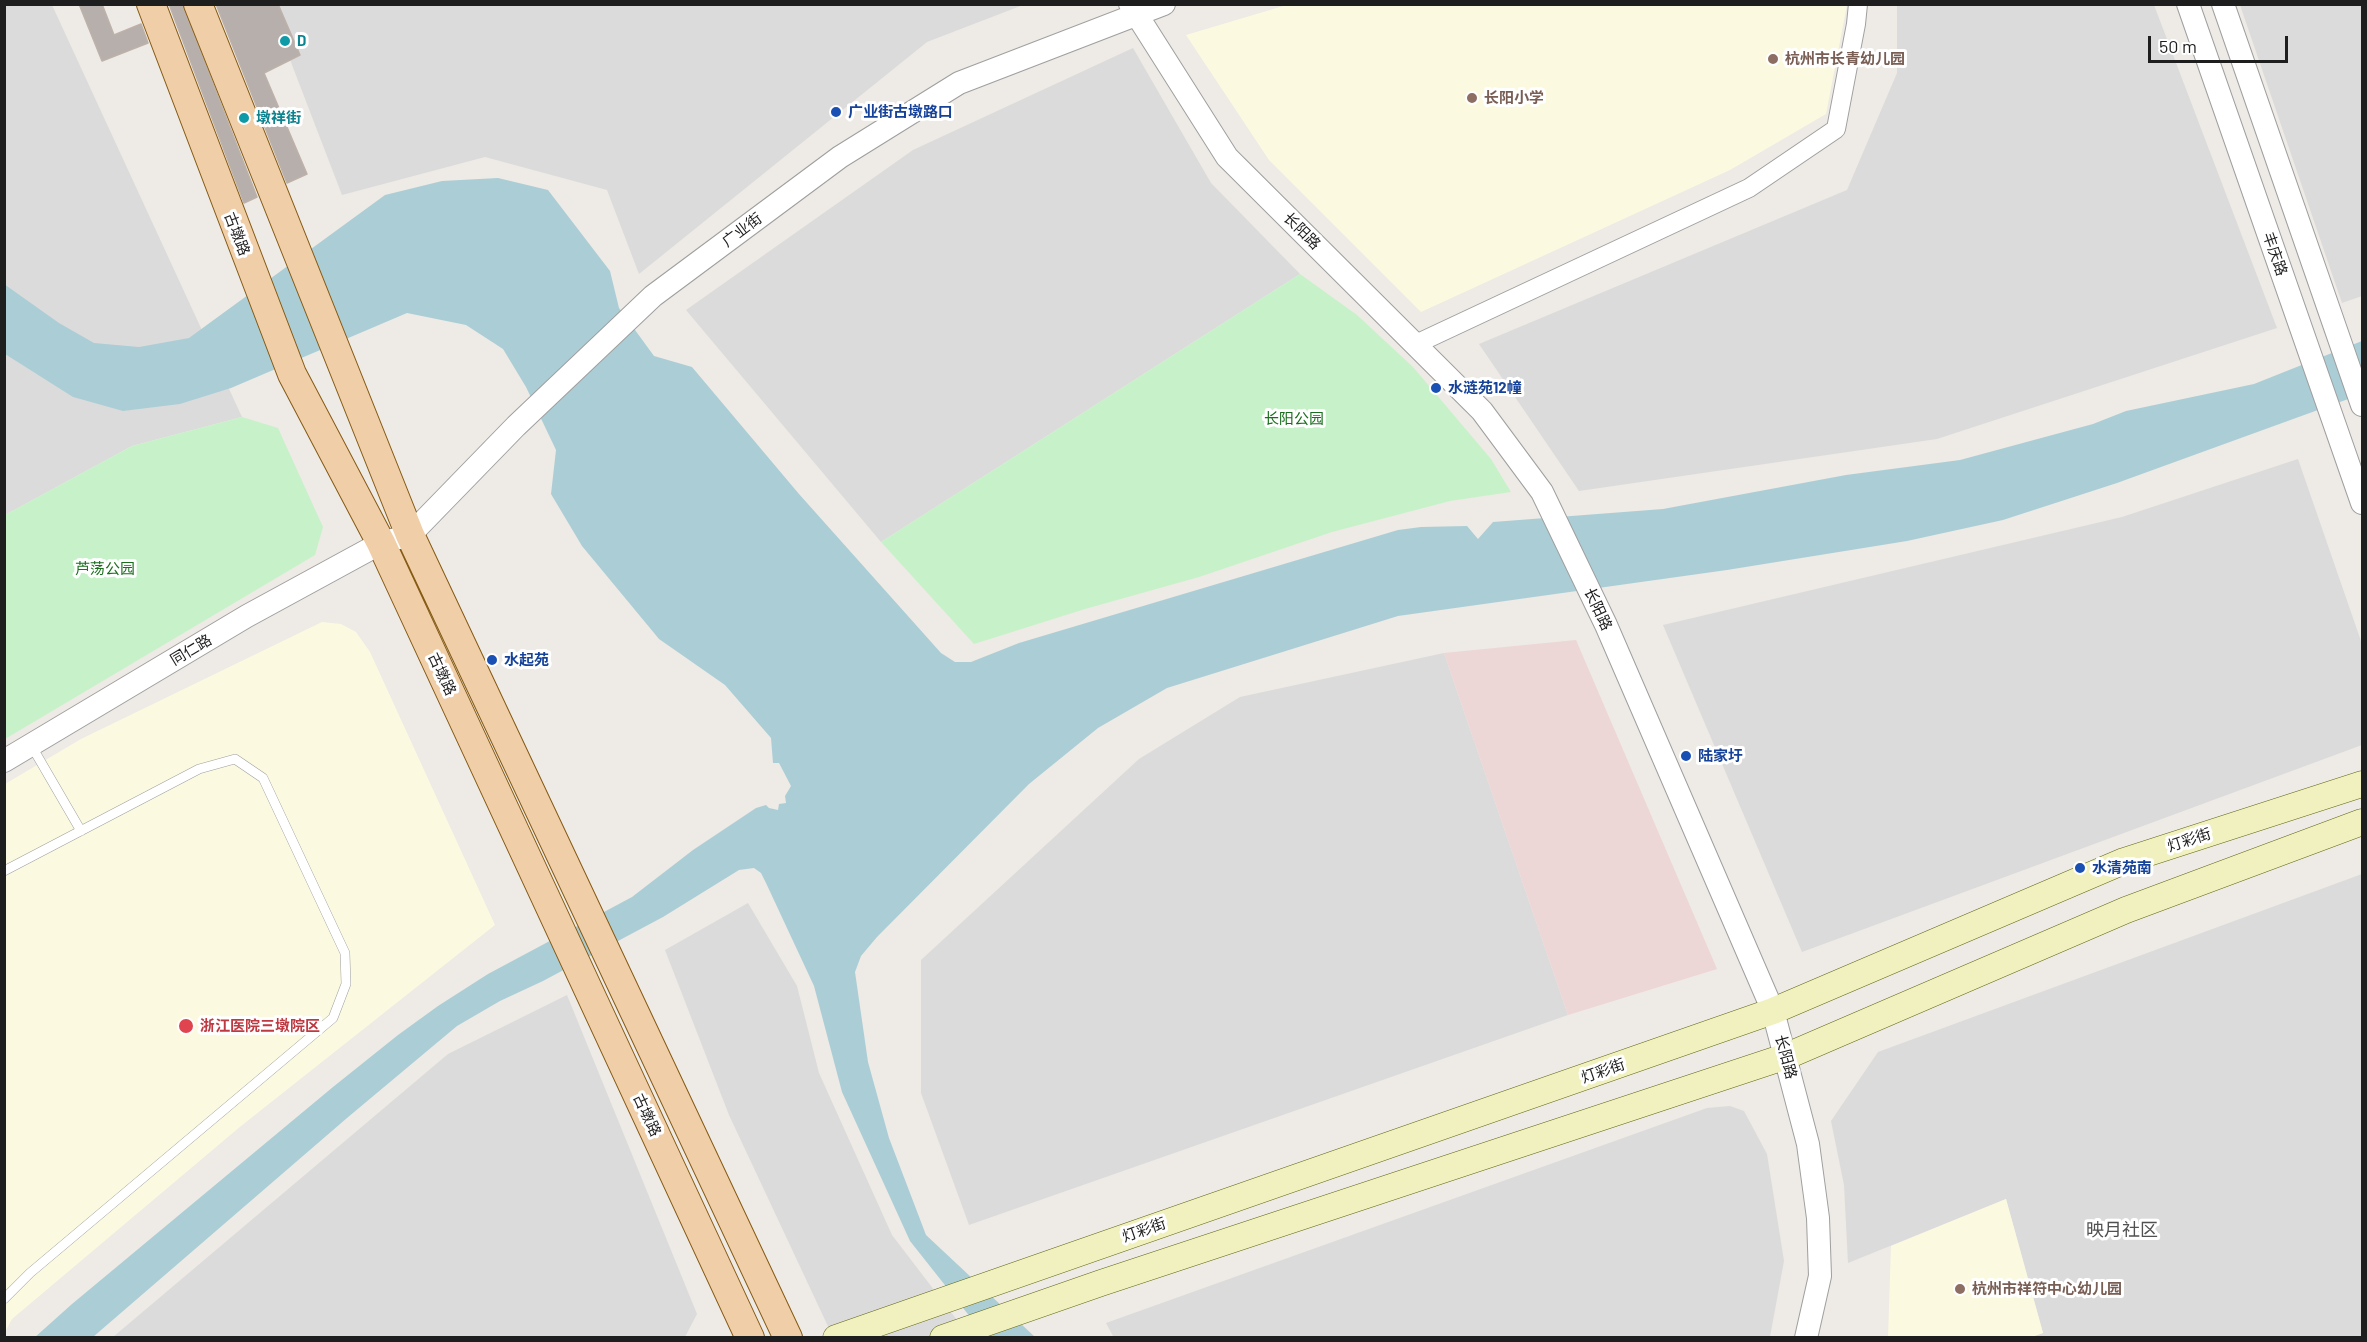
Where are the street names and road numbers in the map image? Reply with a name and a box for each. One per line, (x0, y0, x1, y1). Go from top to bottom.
street label: 广业街 (719, 209, 765, 251)
street label: 长阳路 (1280, 209, 1324, 253)
street label: 古墩路 (221, 210, 253, 258)
street label: 丰庆路 (2259, 230, 2291, 278)
street label: 长阳路 (1580, 585, 1616, 633)
street label: 同仁路 (167, 631, 215, 669)
street label: 古墩路 (424, 650, 460, 698)
street label: 灯彩街 (2165, 824, 2213, 856)
street label: 长阳路 (1771, 1033, 1801, 1081)
street label: 灯彩街 (1579, 1055, 1627, 1087)
street label: 古墩路 (629, 1091, 665, 1139)
street label: 灯彩街 (1120, 1214, 1168, 1246)

